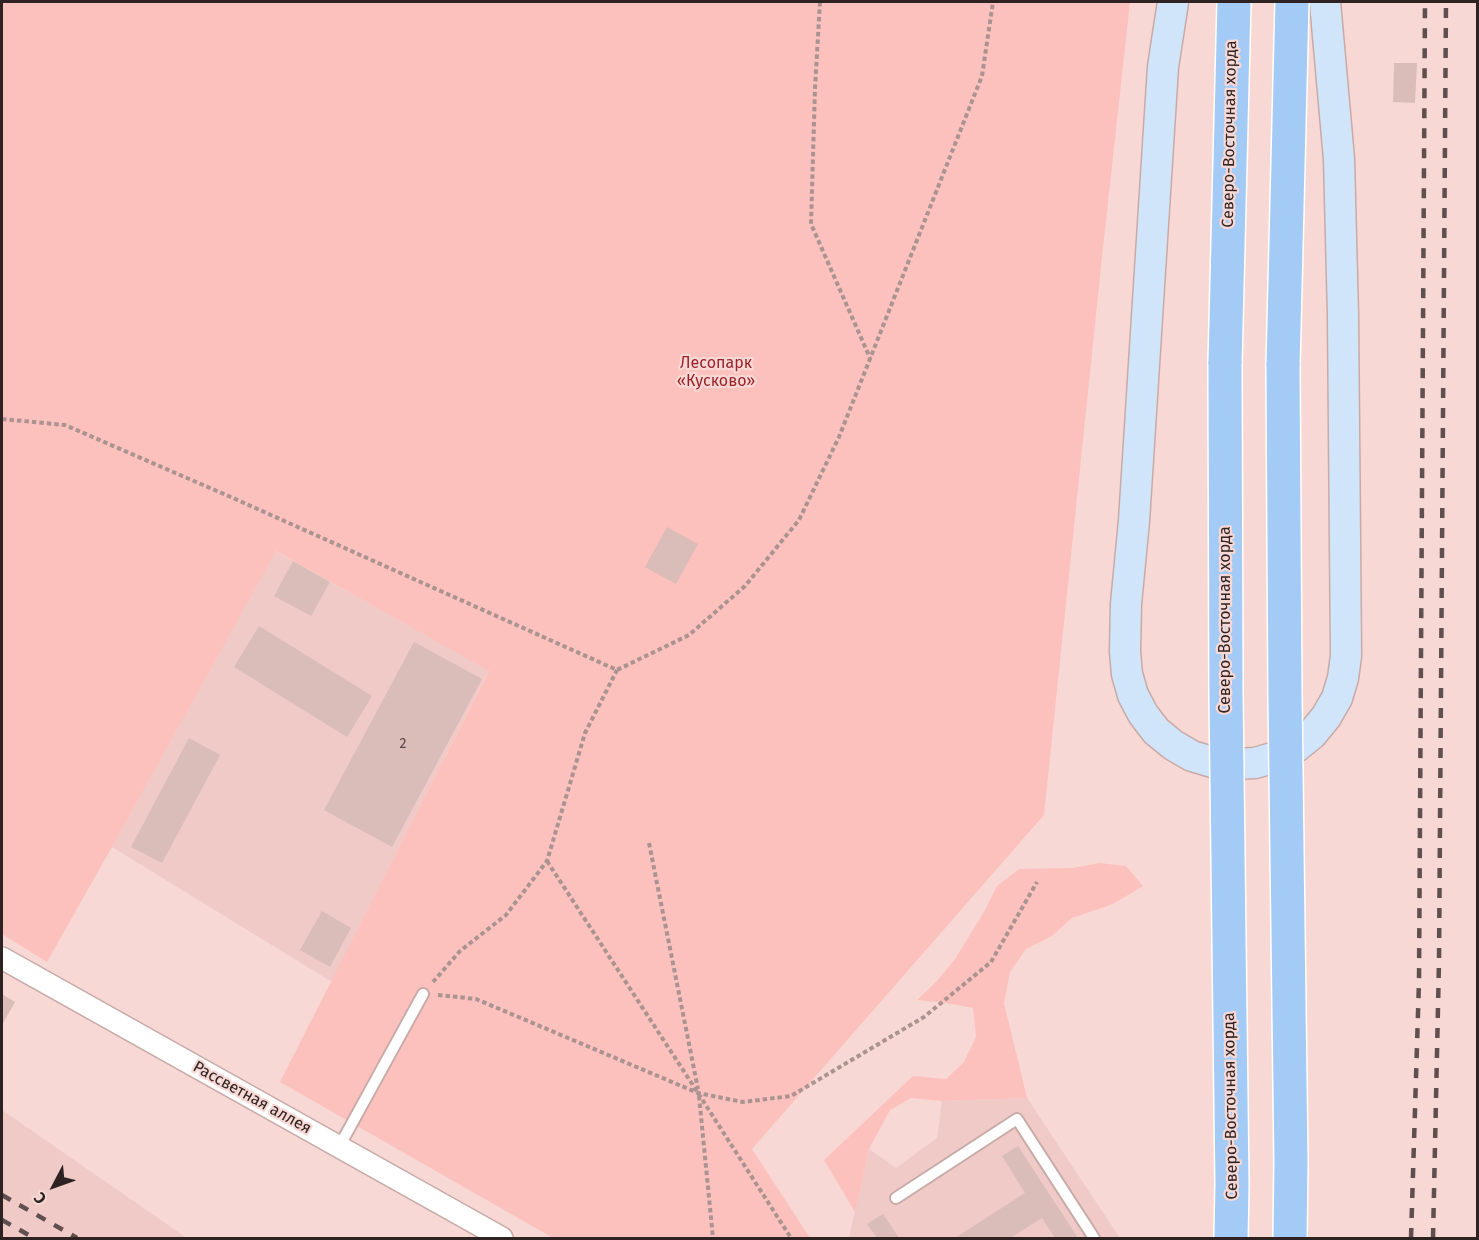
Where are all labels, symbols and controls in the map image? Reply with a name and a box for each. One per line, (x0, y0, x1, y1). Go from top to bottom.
street label: Северо-Восточная хорда (1219, 40, 1241, 228)
park label: Лесопарк «Кусково» (677, 354, 755, 392)
street label: Северо-Восточная хорда (1216, 526, 1236, 714)
house number: 2 (400, 736, 406, 752)
street label: Северо-Восточная хорда (1220, 1012, 1242, 1200)
street label: Рассветная аллея (189, 1058, 315, 1138)
north arrow (24, 1156, 84, 1216)
text: С (30, 1188, 50, 1208)

